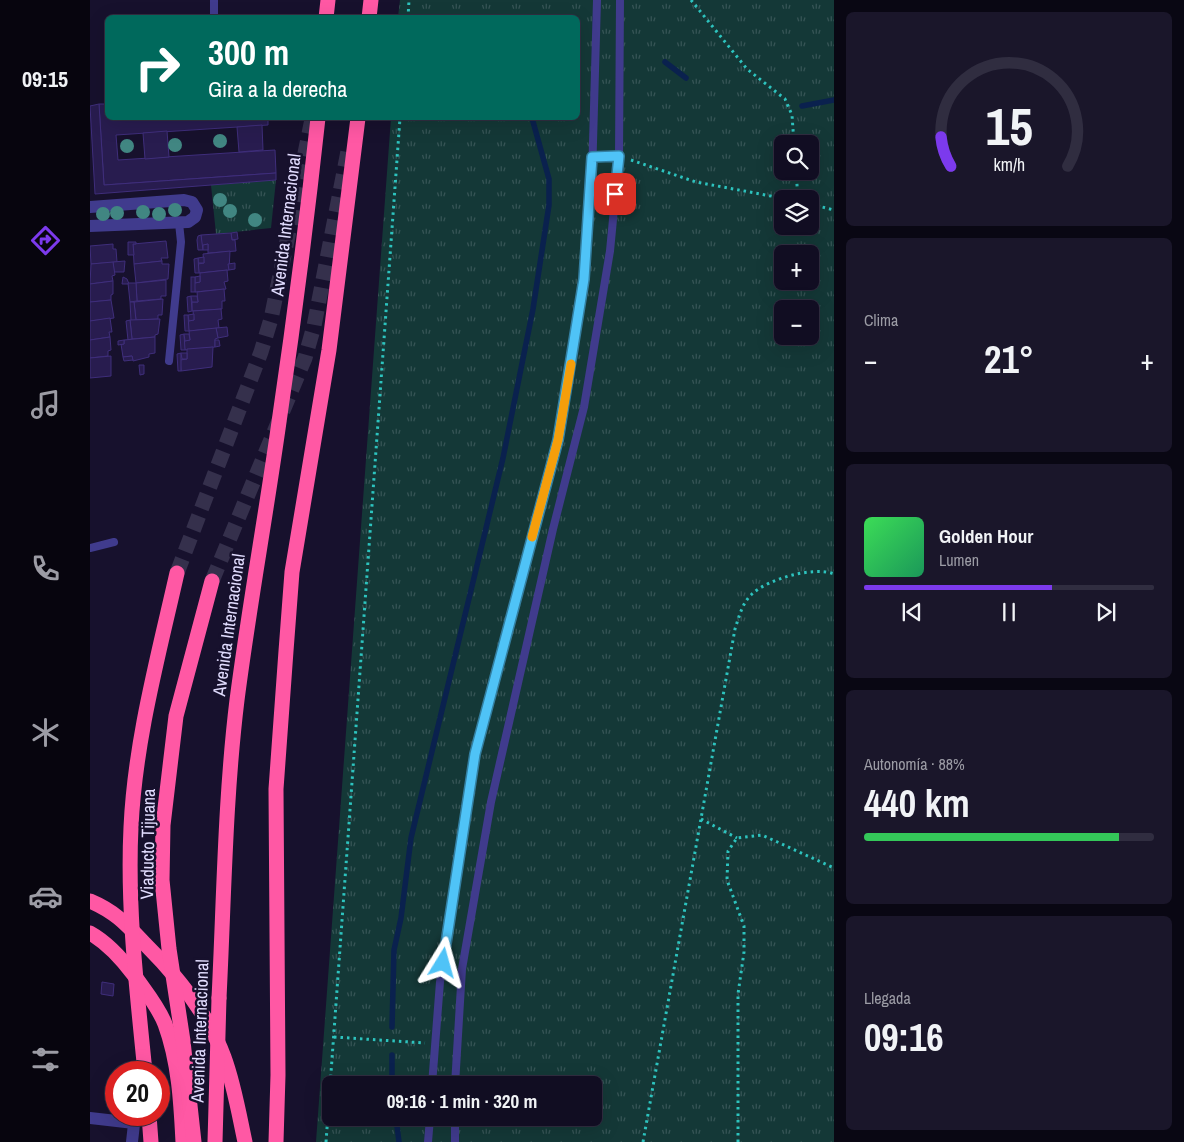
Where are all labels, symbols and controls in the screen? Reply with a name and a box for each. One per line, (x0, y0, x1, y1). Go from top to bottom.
text: 300 m (208, 29, 289, 76)
icon: right (125, 35, 190, 100)
text: 09:15 (22, 64, 68, 94)
text: Gira a la derecha (208, 74, 347, 104)
text: 15 (985, 91, 1033, 161)
map controls (774, 135, 819, 345)
button: search (774, 135, 819, 180)
street label: Avenida Internacional (264, 152, 307, 299)
text: km/h (993, 153, 1025, 177)
pin (594, 173, 636, 215)
icon: arrive (601, 180, 629, 208)
button: layers (774, 190, 819, 235)
icon: directions (28, 223, 63, 258)
button: + (774, 245, 819, 290)
button: − (774, 300, 819, 345)
text: Clima (864, 309, 898, 331)
text: 21° (984, 334, 1034, 385)
text: − (864, 341, 877, 379)
text: + (1141, 341, 1154, 379)
icon: music (28, 387, 63, 422)
text: Golden Hour (939, 523, 1033, 549)
text: Lumen (939, 549, 979, 571)
icon: phone (28, 551, 63, 586)
street label: Avenida Internacional (206, 552, 251, 699)
icon: previous (898, 598, 926, 626)
icon: pause (995, 598, 1023, 626)
icon: next (1092, 598, 1120, 626)
icon: climate (28, 715, 63, 750)
text: Autonomía · 88% (864, 753, 965, 775)
text: 440 km (864, 778, 970, 829)
street label: Viaducto Tijuana (134, 788, 161, 900)
icon: car (28, 879, 63, 914)
position arrow (416, 936, 468, 988)
street label: Avenida Internacional (184, 959, 214, 1104)
text: Llegada (864, 987, 911, 1009)
text: 09:16 (864, 1012, 944, 1063)
icon: filters (28, 1042, 63, 1077)
speed limit sign: 20 (105, 1061, 170, 1126)
text: 09:16 · 1 min · 320 m (387, 1088, 537, 1114)

